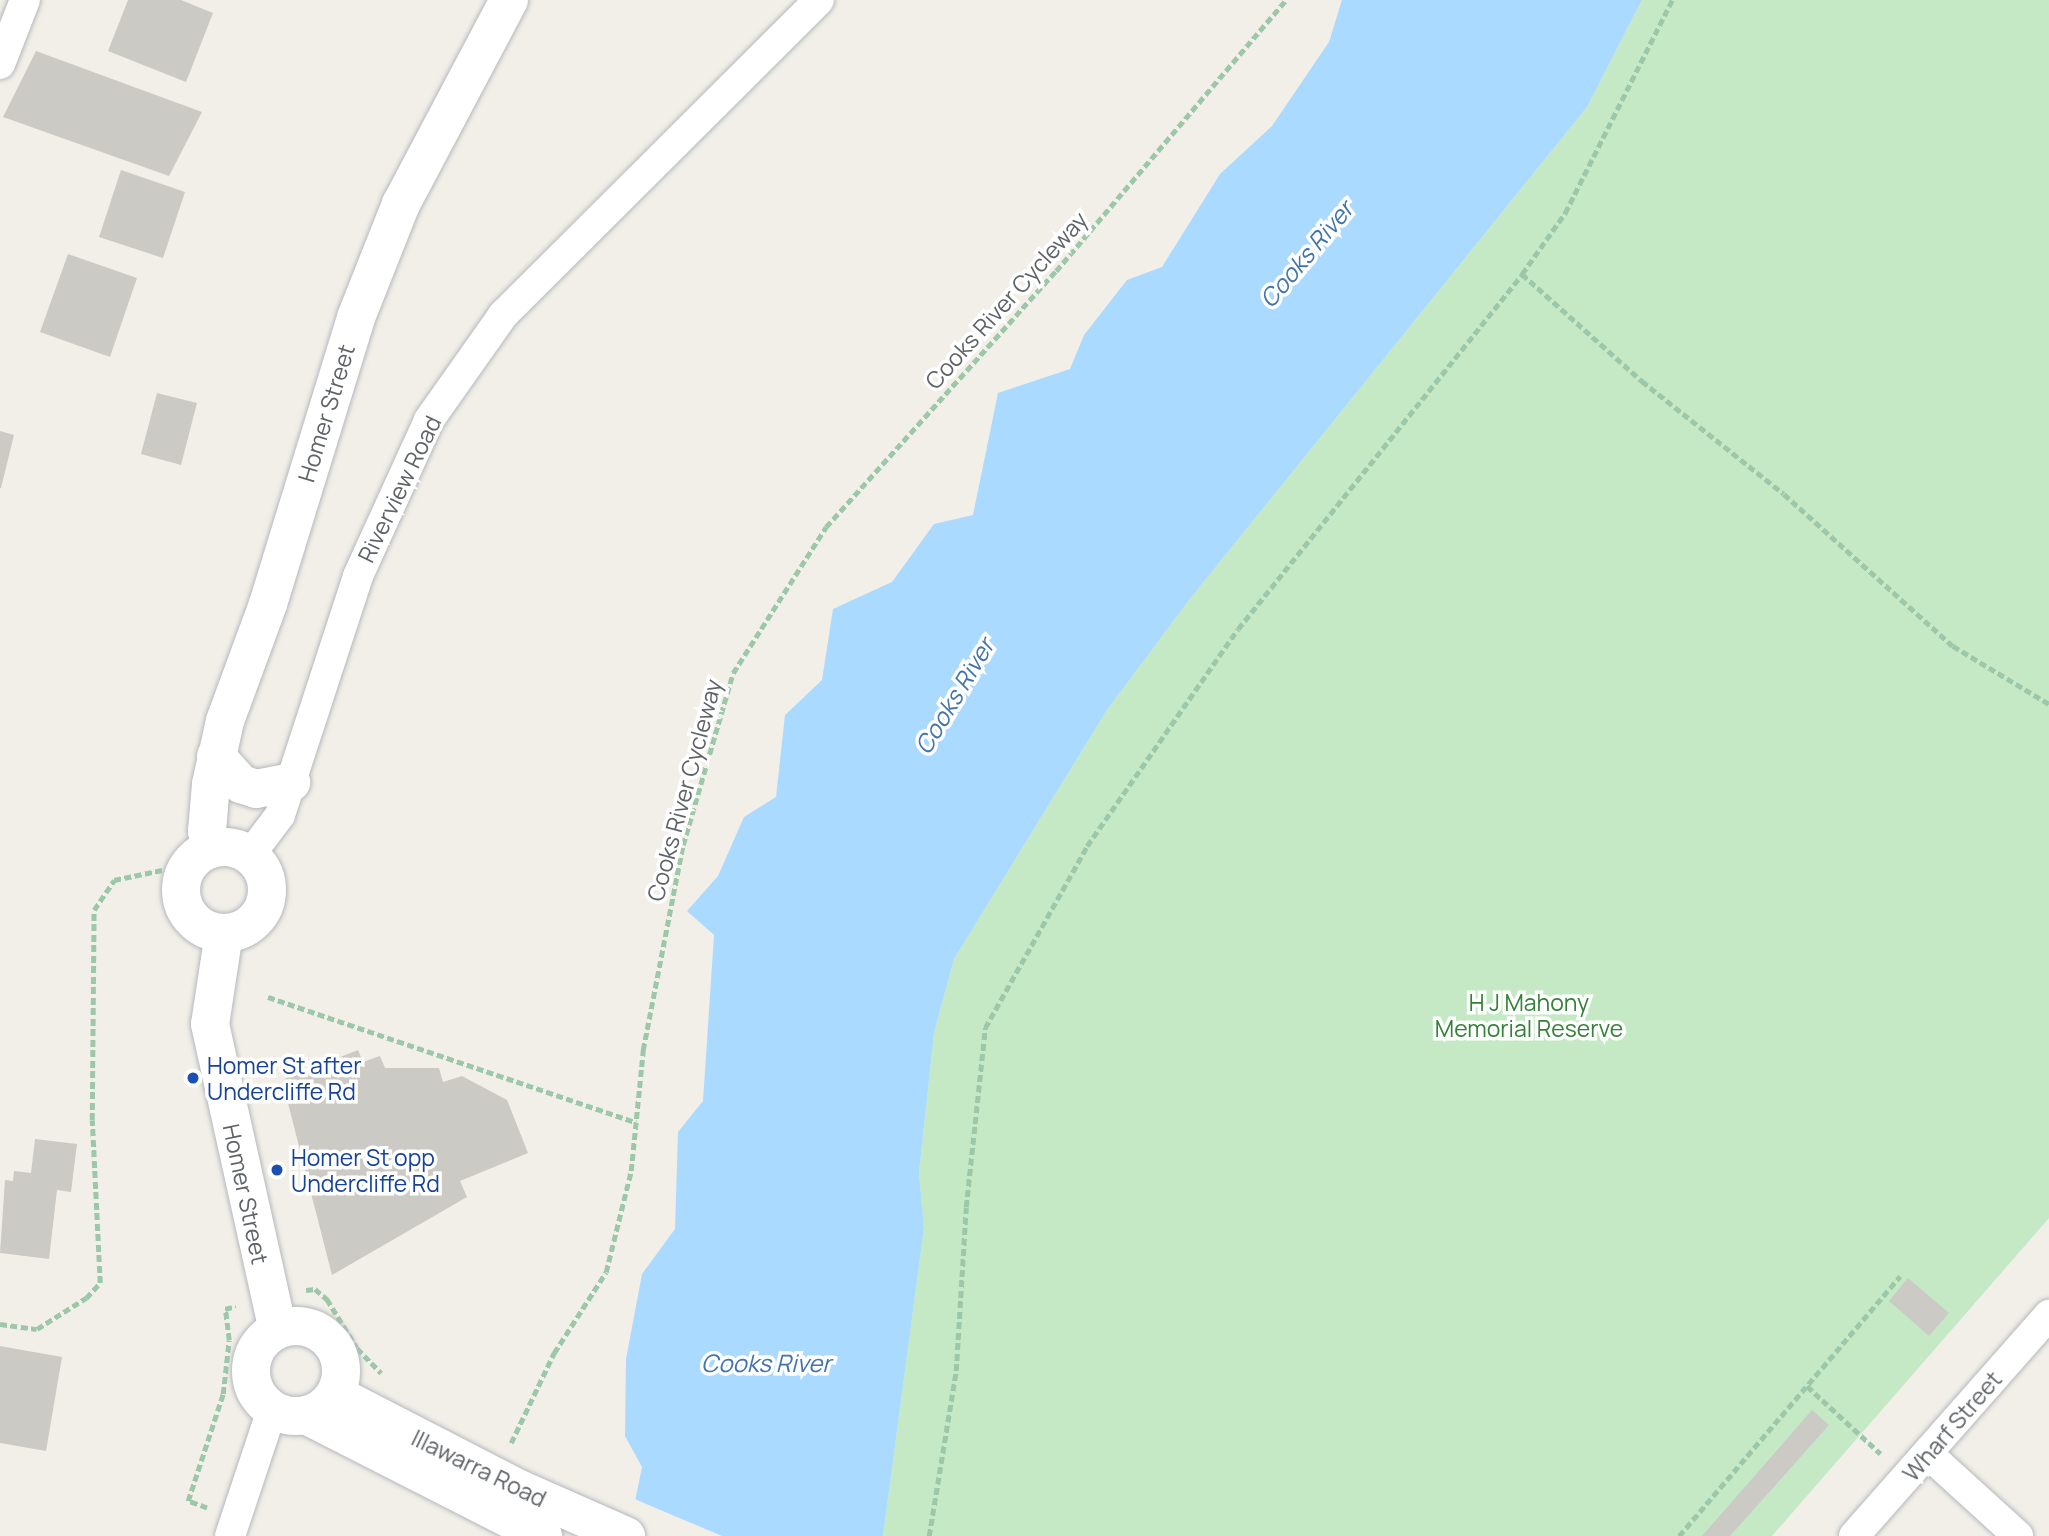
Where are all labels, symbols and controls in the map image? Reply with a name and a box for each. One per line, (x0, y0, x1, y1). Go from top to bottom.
water label: Cooks River (1253, 195, 1359, 313)
street label: Cooks River Cycleway (919, 206, 1093, 394)
street label: Homer Street (292, 341, 360, 485)
street label: Riverview Road (352, 411, 446, 567)
water label: Cooks River (908, 633, 1000, 759)
street label: Cooks River Cycleway (641, 676, 727, 904)
park label: H J Mahony Memorial Reserve (1435, 988, 1623, 1042)
place label: Homer St after Undercliffe Rd (207, 1051, 362, 1105)
marker: Homer St after Undercliffe Rd (185, 1070, 201, 1086)
street label: Homer Street (218, 1121, 274, 1267)
place label: Homer St opp Undercliffe Rd (291, 1143, 440, 1197)
marker: Homer St opp Undercliffe Rd (269, 1162, 285, 1178)
water label: Cooks River (701, 1349, 831, 1377)
street label: Wharf Street (1897, 1365, 2007, 1487)
street label: Illawarra Road (407, 1424, 551, 1512)

